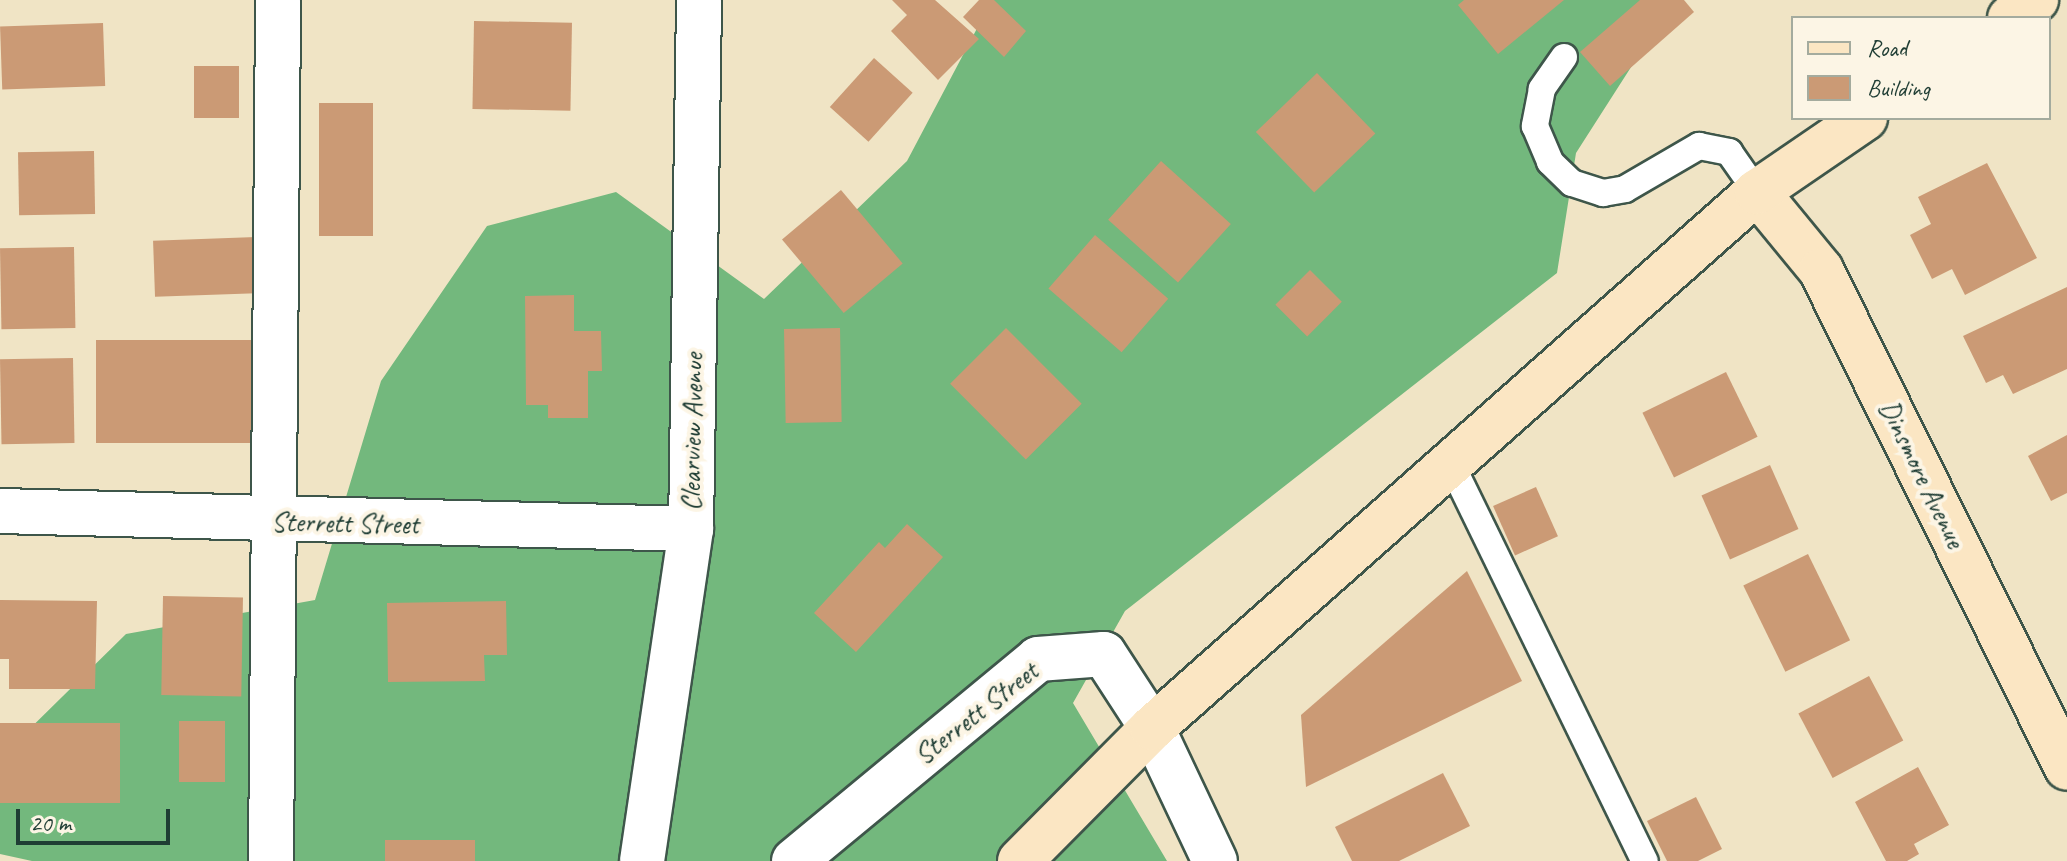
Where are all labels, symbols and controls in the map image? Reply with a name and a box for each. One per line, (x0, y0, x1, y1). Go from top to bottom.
legend (1791, 16, 2051, 120)
text: Road (1867, 33, 1907, 63)
text: Building (1867, 73, 1930, 103)
street label: Clearview Avenue (674, 353, 710, 511)
street label: Dinsmore Avenue (1872, 395, 1972, 553)
street label: Sterrett Street (271, 505, 419, 541)
street label: Sterrett Street (907, 654, 1045, 772)
scale bar (20, 793, 174, 843)
text: 20 m (30, 808, 71, 838)

